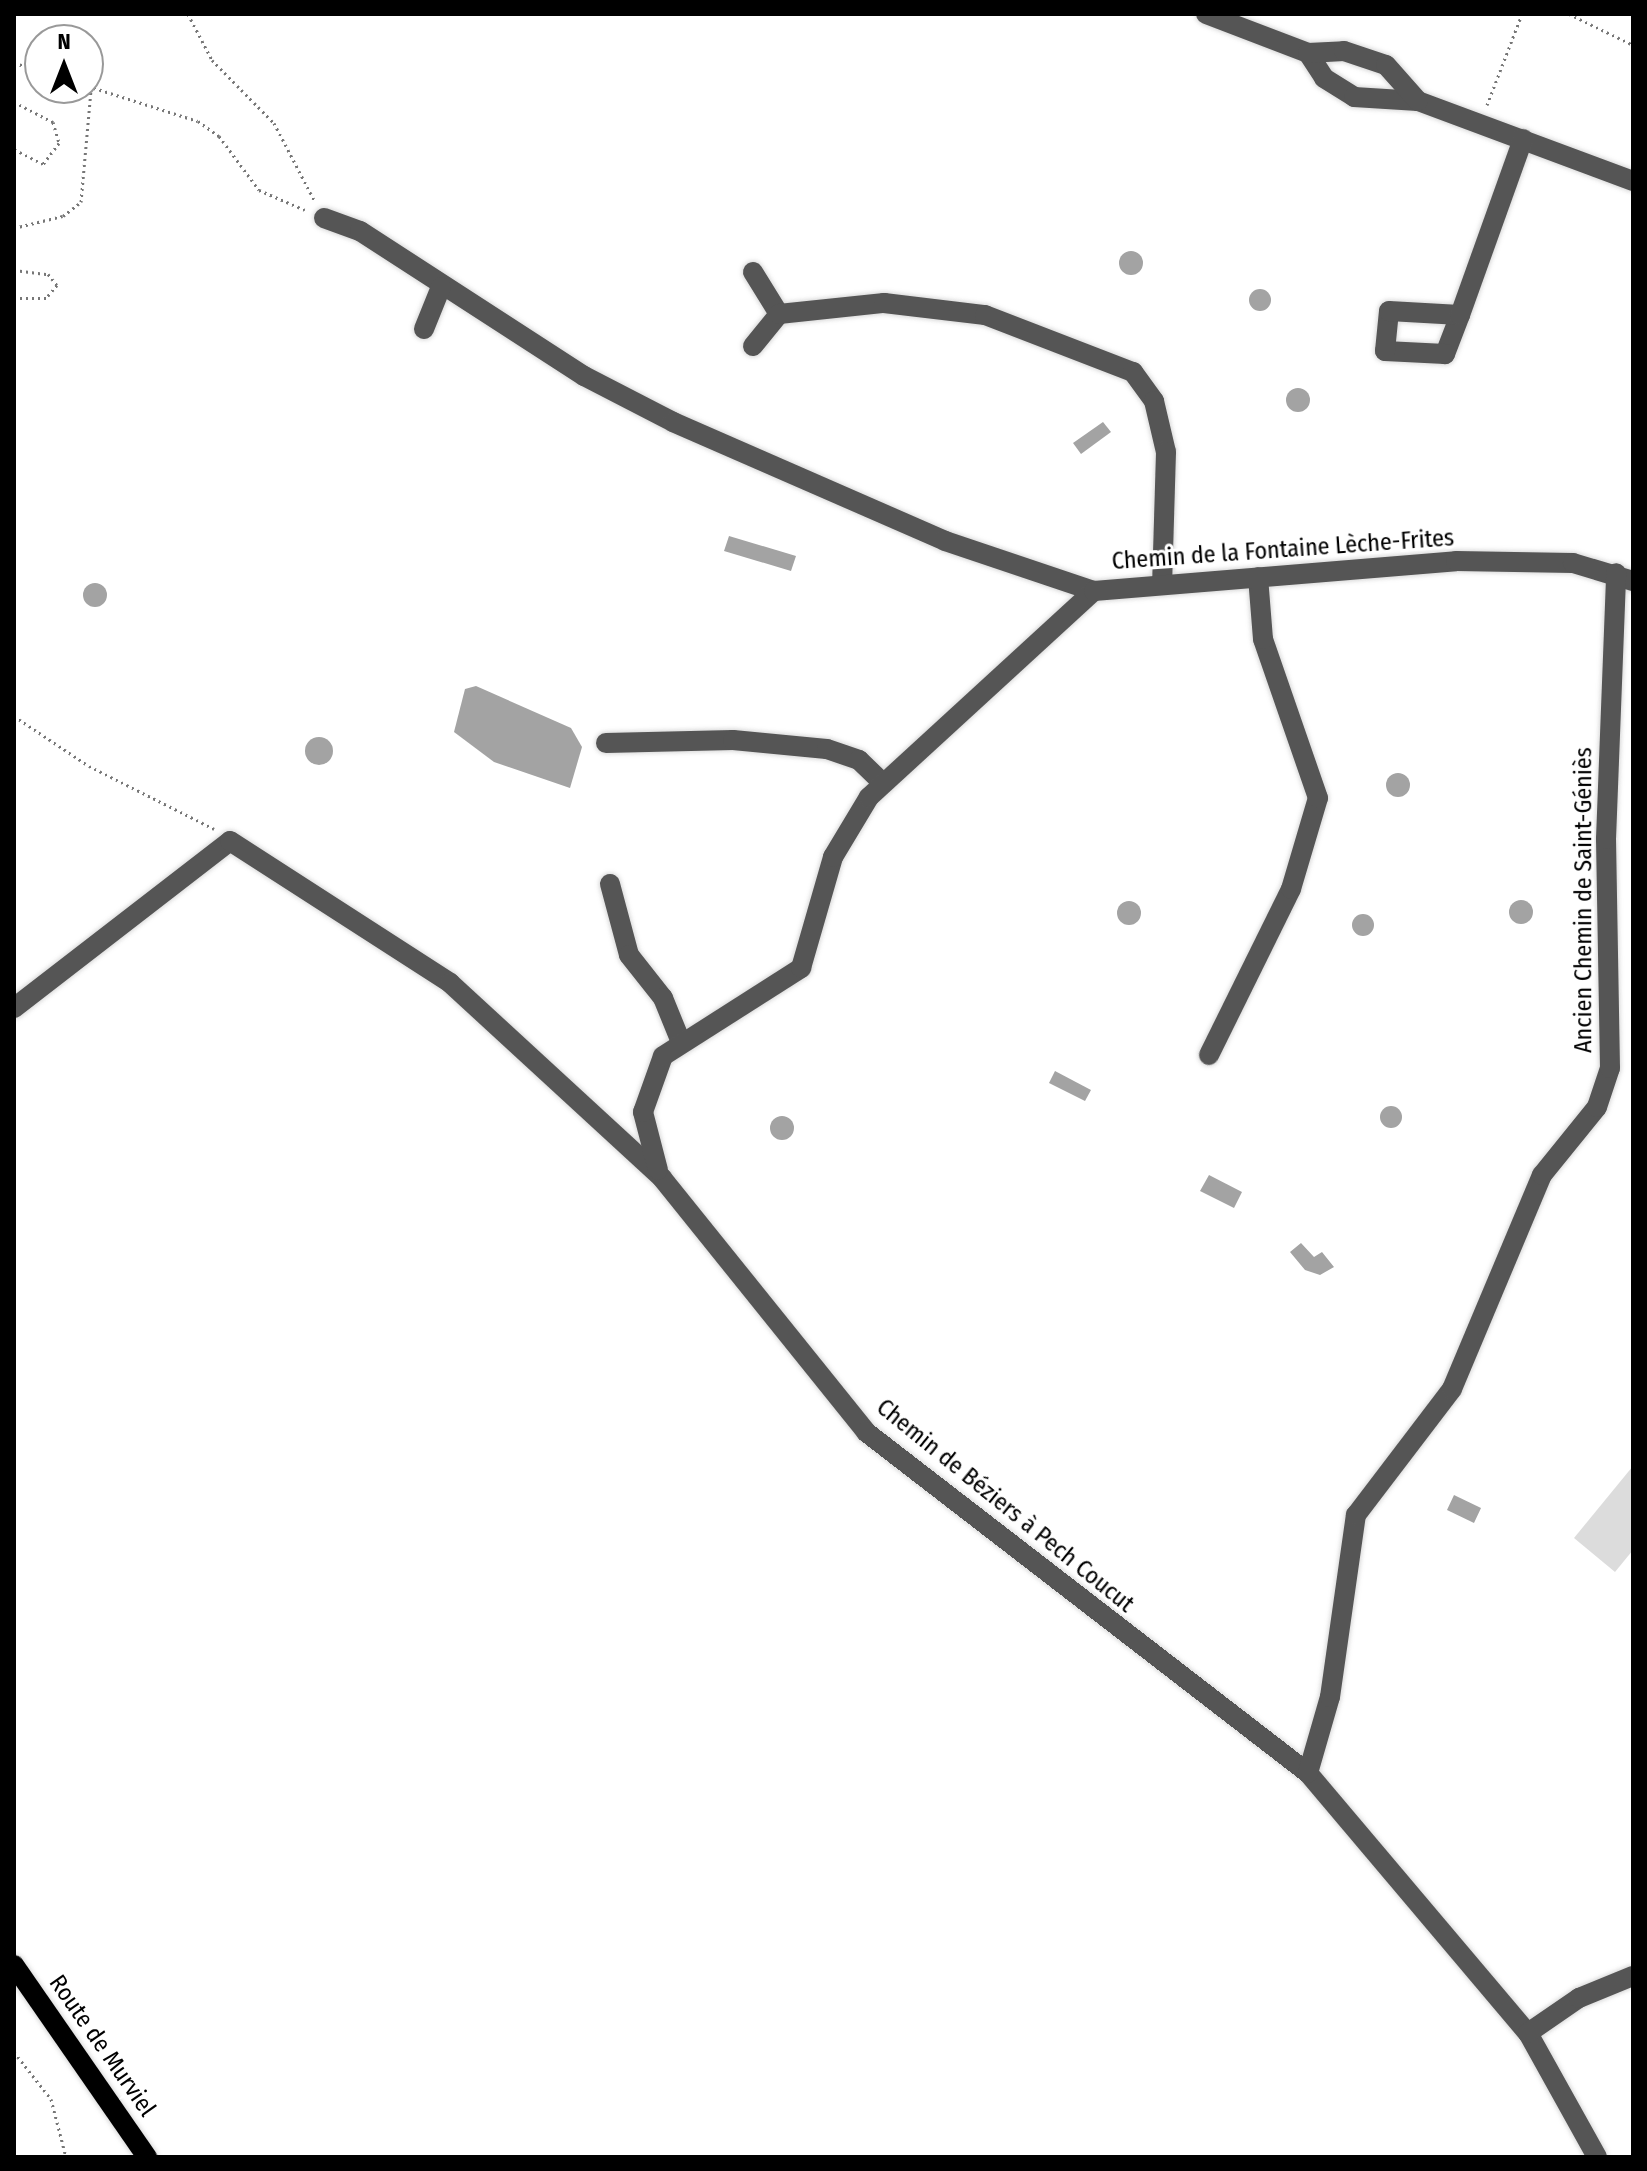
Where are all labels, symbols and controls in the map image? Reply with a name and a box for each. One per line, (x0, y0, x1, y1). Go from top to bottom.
north arrow (24, 24, 104, 104)
text: N (57, 28, 71, 55)
street label: Chemin de la Fontaine Lèche-Frites (1111, 524, 1455, 576)
street label: Ancien Chemin de Saint-Géniès (1570, 747, 1598, 1053)
street label: Chemin de Béziers à Pech Coucut (871, 1393, 1139, 1619)
street label: Route de Murviel (43, 1970, 161, 2122)

